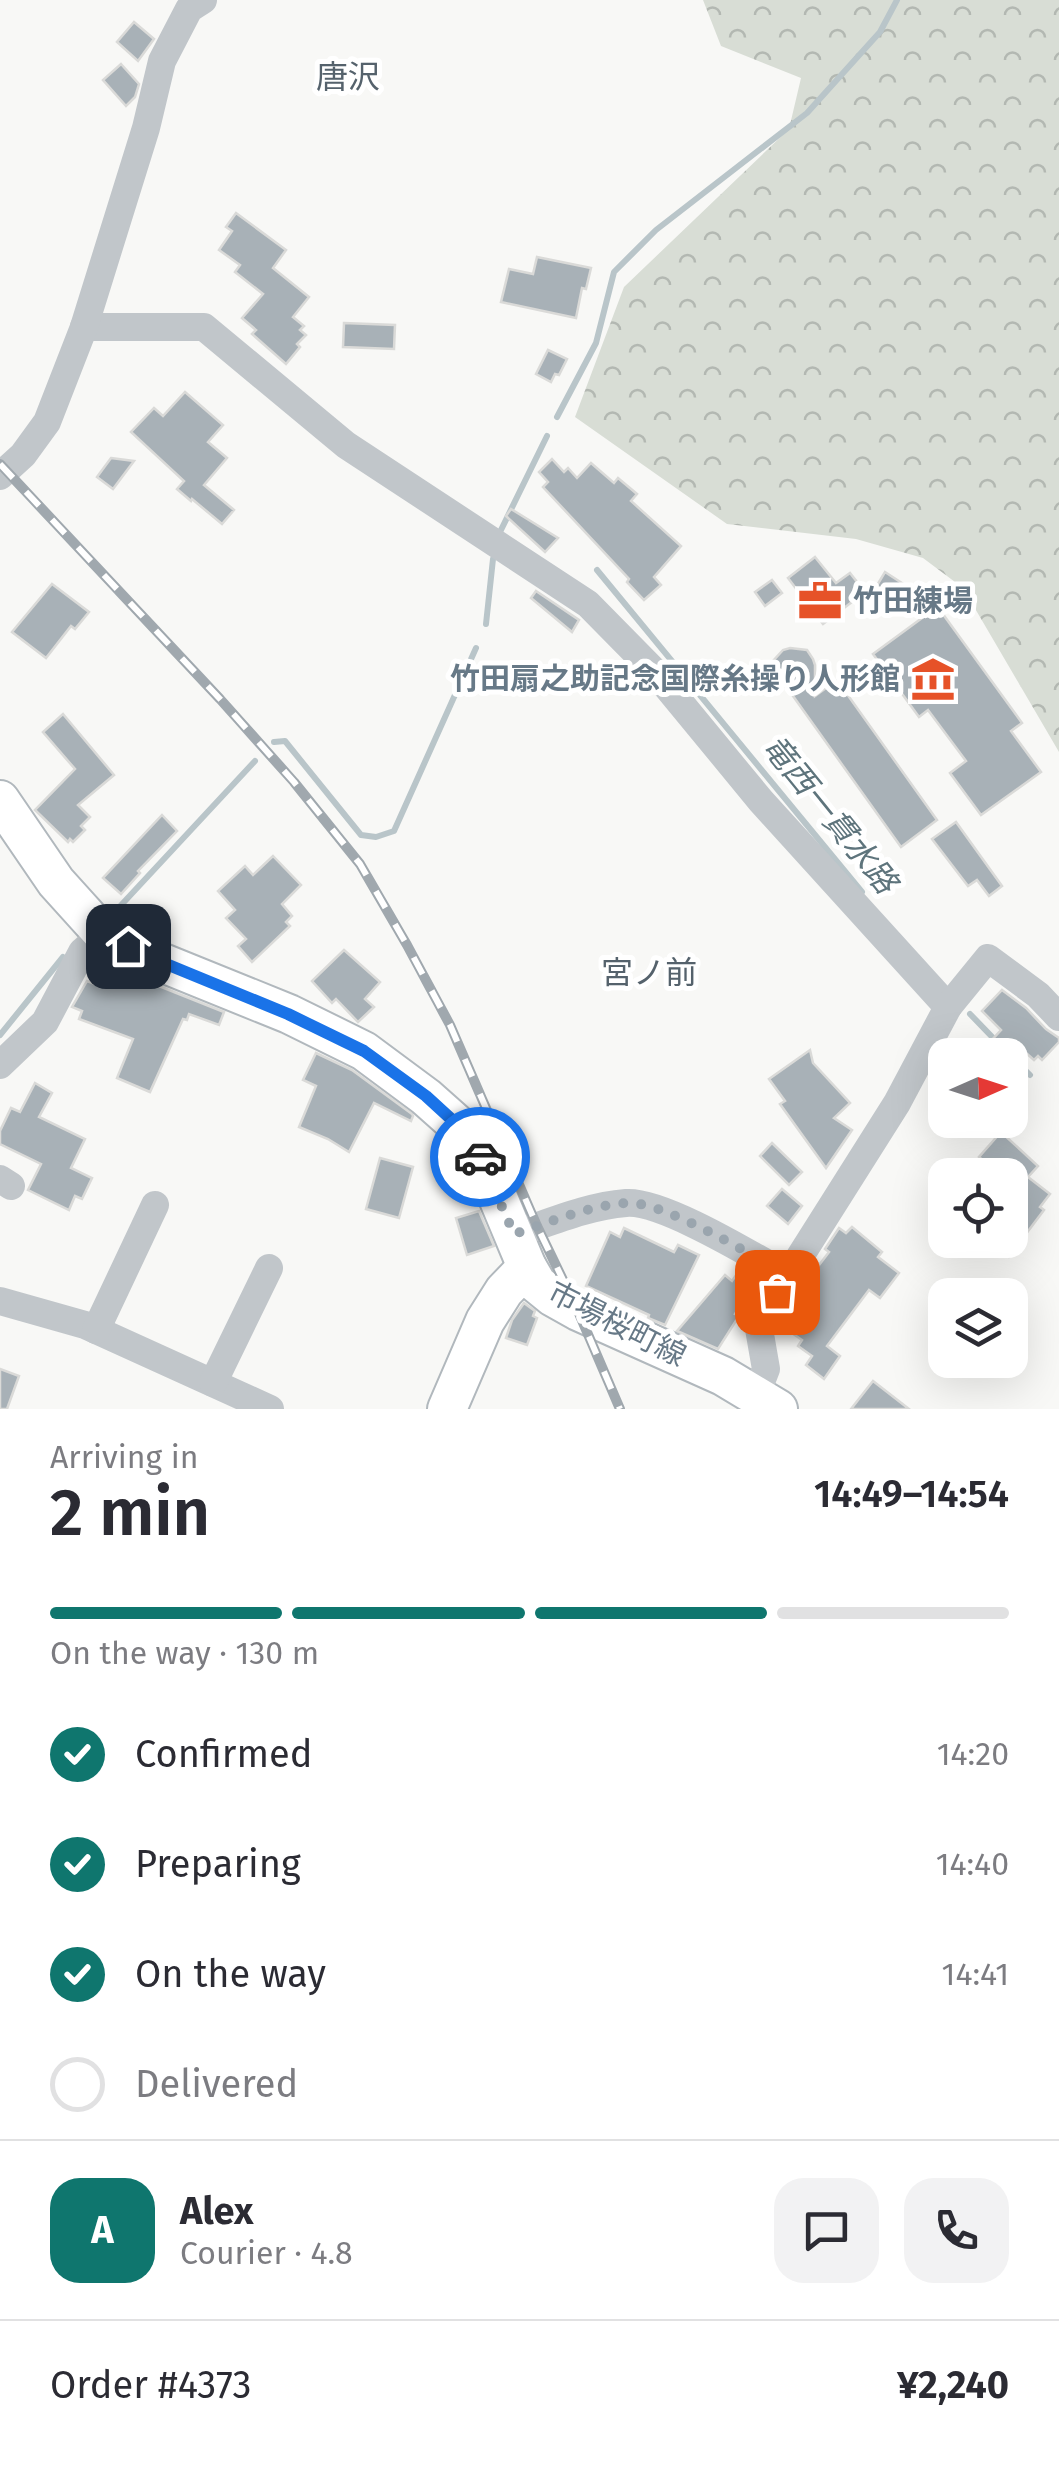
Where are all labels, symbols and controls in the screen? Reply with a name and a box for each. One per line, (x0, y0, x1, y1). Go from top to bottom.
district label: 唐沢 (316, 58, 380, 96)
office icon: 竹田練場 (796, 577, 844, 625)
place label: 竹田練場 (853, 583, 973, 619)
museum icon: 竹田扇之助記念国際糸操り人形館 (909, 655, 957, 703)
place label: 竹田扇之助記念国際糸操り人形館 (450, 661, 900, 697)
water label: 竜西一貫水路 (755, 727, 907, 903)
pin (86, 904, 171, 989)
icon: home (101, 919, 156, 974)
district label: 宮ノ前 (601, 954, 697, 992)
north arrow (928, 1038, 1028, 1138)
map controls (928, 1038, 1028, 1378)
courier (430, 1107, 530, 1207)
icon: car (453, 1130, 508, 1185)
button: locate (928, 1158, 1028, 1258)
pin (735, 1250, 820, 1335)
icon: bag (750, 1265, 805, 1320)
street label: 市場桜町線 (542, 1274, 692, 1374)
button: layers (928, 1278, 1028, 1378)
text: Arriving in (50, 1438, 198, 1476)
text: 14:49–14:54 (814, 1471, 1009, 1517)
text: 2 min (50, 1474, 210, 1552)
text: On the way · 130 m (50, 1634, 319, 1672)
icon: check (50, 1727, 105, 1782)
text: Confirmed (135, 1731, 313, 1777)
text: 14:20 (937, 1735, 1009, 1773)
icon: check (50, 1837, 105, 1892)
text: Preparing (135, 1841, 301, 1887)
text: 14:40 (936, 1845, 1009, 1883)
icon: check (50, 1947, 105, 2002)
text: On the way (135, 1951, 326, 1997)
text: 14:41 (942, 1955, 1009, 1993)
text: Delivered (135, 2061, 298, 2107)
button: chat (774, 2178, 879, 2283)
button: phone (904, 2178, 1009, 2283)
text: Alex (180, 2188, 253, 2234)
text: A (91, 2207, 114, 2253)
text: Courier · 4.8 (180, 2234, 353, 2272)
text: Order #4373 (50, 2362, 251, 2408)
text: ¥2,240 (897, 2362, 1009, 2408)

